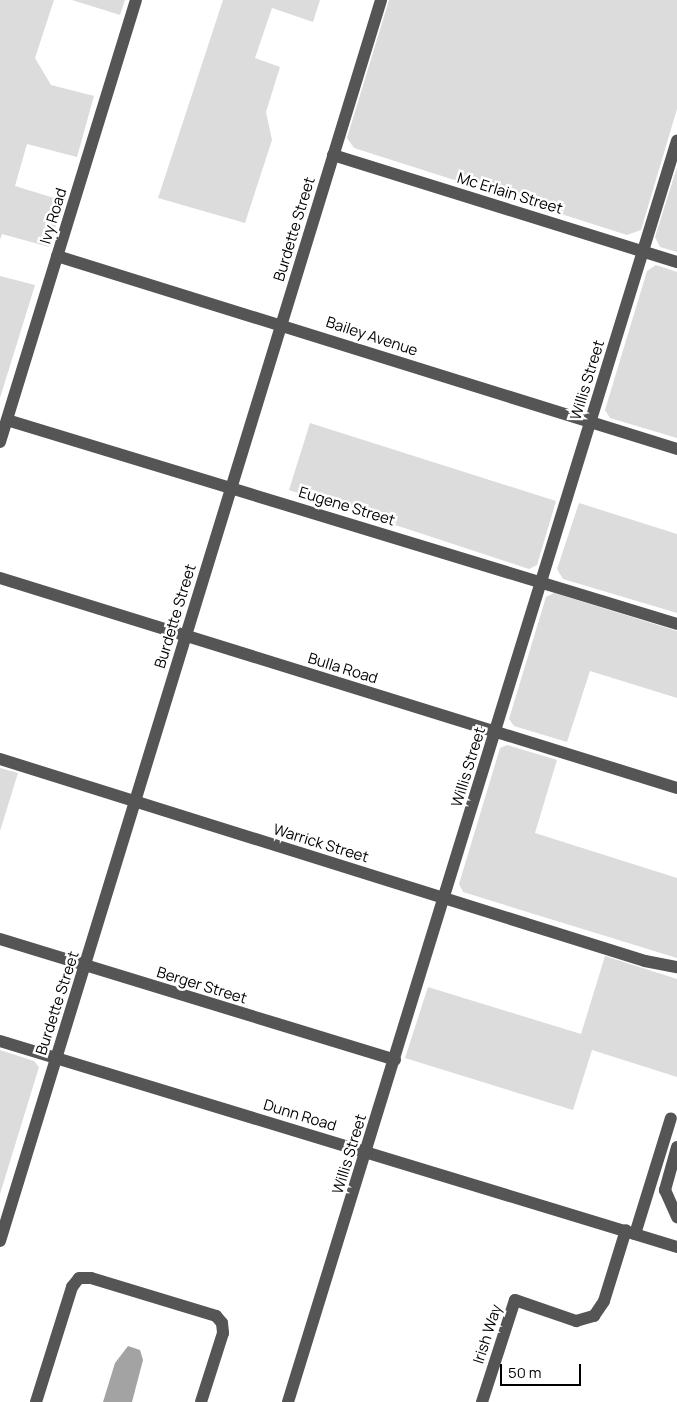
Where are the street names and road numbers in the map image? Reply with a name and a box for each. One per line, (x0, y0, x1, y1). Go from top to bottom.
street label: Mc Erlain Street (455, 168, 565, 218)
street label: Burdette Street (270, 175, 318, 283)
street label: Ivy Road (36, 186, 70, 246)
street label: Bailey Avenue (324, 313, 420, 359)
street label: Willis Street (566, 338, 608, 422)
street label: Eugene Street (297, 483, 397, 529)
street label: Burdette Street (151, 562, 199, 670)
street label: Bulla Road (306, 649, 380, 687)
street label: Willis Street (447, 725, 489, 809)
street label: Warrick Street (271, 820, 371, 866)
street label: Burdette Street (32, 949, 82, 1057)
street label: Berger Street (155, 963, 249, 1007)
street label: Dunn Road (261, 1095, 339, 1135)
street label: Willis Street (328, 1112, 370, 1196)
street label: Irish Way (469, 1302, 505, 1366)

